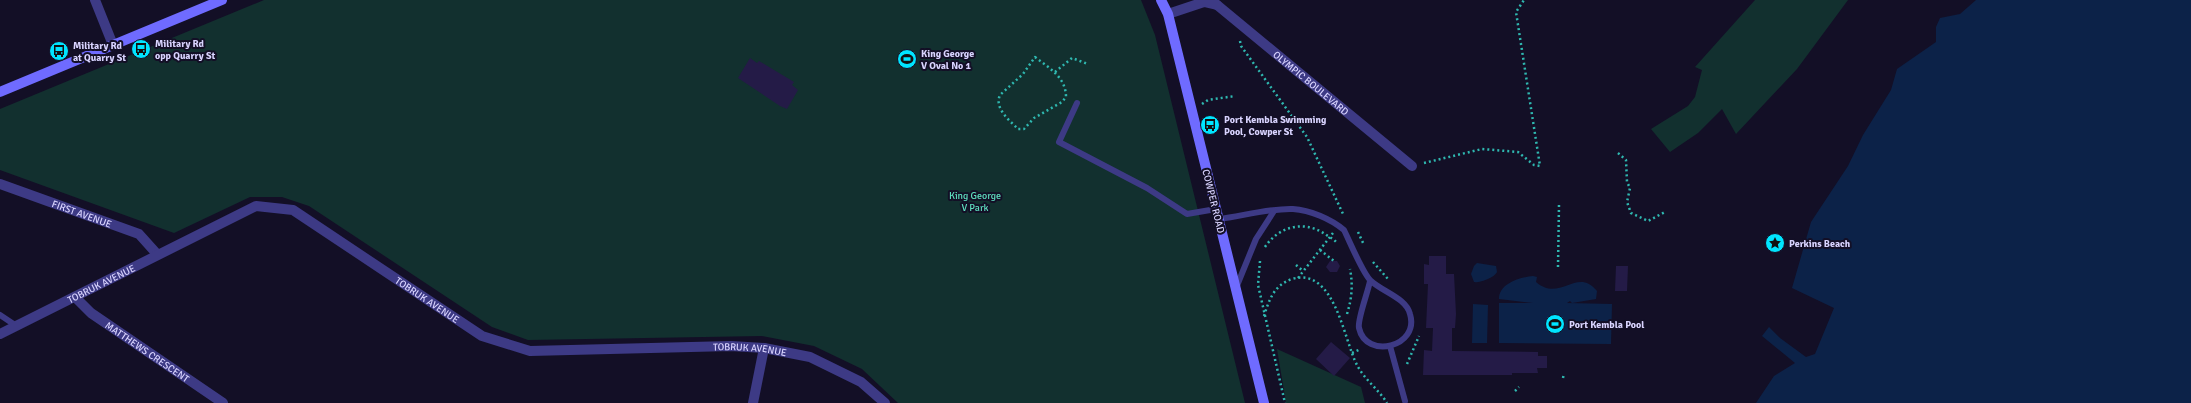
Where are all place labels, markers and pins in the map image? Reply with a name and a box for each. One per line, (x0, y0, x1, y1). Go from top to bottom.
bus stop icon: Military Rd opp Quarry St (130, 38, 152, 60)
place label: Military Rd opp Quarry St (155, 38, 216, 62)
bus stop icon: Military Rd at Quarry St (48, 40, 70, 62)
place label: Military Rd at Quarry St (73, 40, 126, 64)
sports icon: King George V Oval No 1 (896, 48, 918, 70)
place label: King George V Oval No 1 (921, 48, 974, 72)
bus stop icon: Port Kembla Swimming Pool, Cowper St (1199, 114, 1221, 136)
place label: Port Kembla Swimming Pool, Cowper St (1224, 114, 1327, 138)
place icon: Perkins Beach (1764, 232, 1786, 254)
place label: Perkins Beach (1789, 238, 1851, 250)
sports icon: Port Kembla Pool (1544, 313, 1566, 335)
place label: Port Kembla Pool (1569, 319, 1644, 331)

